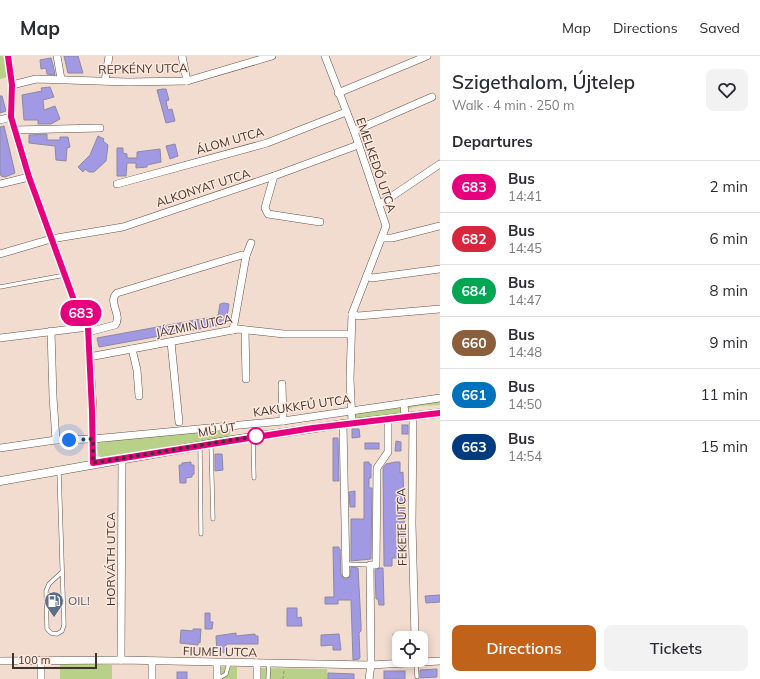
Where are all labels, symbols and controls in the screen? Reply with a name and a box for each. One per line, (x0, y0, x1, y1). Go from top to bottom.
text: Map (20, 16, 60, 40)
text: Map (562, 19, 591, 37)
text: Directions (613, 19, 678, 37)
text: Saved (700, 19, 740, 37)
street label: REPKÉNY UTCA (98, 60, 188, 77)
button: heart (706, 69, 748, 111)
text: Szigethalom, Újtelep (452, 70, 635, 94)
text: Walk · 4 min · 250 m (452, 97, 574, 113)
street label: EMELKEDŐ UTCA (353, 115, 400, 214)
street label: ÁLOM UTCA (194, 124, 266, 157)
text: Departures (452, 132, 533, 151)
street label: ALKONYAT UTCA (154, 165, 252, 210)
text: Bus (508, 169, 535, 188)
text: 2 min (710, 177, 748, 196)
text: 683 (461, 178, 487, 196)
text: 14:41 (508, 188, 542, 204)
text: Bus (508, 221, 535, 240)
text: 6 min (710, 229, 748, 248)
text: 682 (461, 230, 487, 248)
text: 14:45 (508, 240, 542, 256)
text: Bus (508, 273, 535, 292)
text: 8 min (710, 281, 748, 300)
text: 684 (461, 282, 487, 300)
text: 14:47 (508, 292, 542, 308)
line badge: 683 (58, 300, 104, 326)
text: 683 (68, 304, 94, 322)
street label: JÁZMIN UTCA (154, 311, 234, 340)
text: Bus (508, 325, 535, 344)
text: 9 min (710, 333, 748, 352)
text: 660 (461, 334, 487, 352)
text: 14:48 (508, 344, 542, 360)
text: Bus (508, 377, 535, 396)
text: 11 min (701, 385, 748, 404)
text: 661 (461, 386, 487, 404)
street label: KAKUKKFŰ UTCA (252, 391, 352, 420)
text: 14:50 (508, 396, 542, 412)
street label: MŰ ÚT (197, 419, 238, 440)
unlabelled marker (247, 427, 265, 445)
text: Bus (508, 429, 535, 448)
your location (59, 430, 79, 450)
text: 15 min (701, 437, 748, 456)
text: 663 (461, 438, 487, 456)
text: 14:54 (508, 448, 542, 464)
street label: FEKETE UTCA (393, 488, 410, 566)
street label: HORVÁTH UTCA (103, 512, 118, 606)
fuel station icon: OIL! (43, 590, 65, 618)
place label: OIL! (68, 593, 90, 608)
button: Directions (452, 625, 596, 671)
button: Tickets (604, 625, 748, 671)
map controls (392, 631, 428, 667)
button: locate (392, 631, 428, 667)
street label: FIUMEI UTCA (183, 643, 258, 660)
scale bar (12, 651, 97, 670)
text: 100 m (18, 653, 50, 667)

